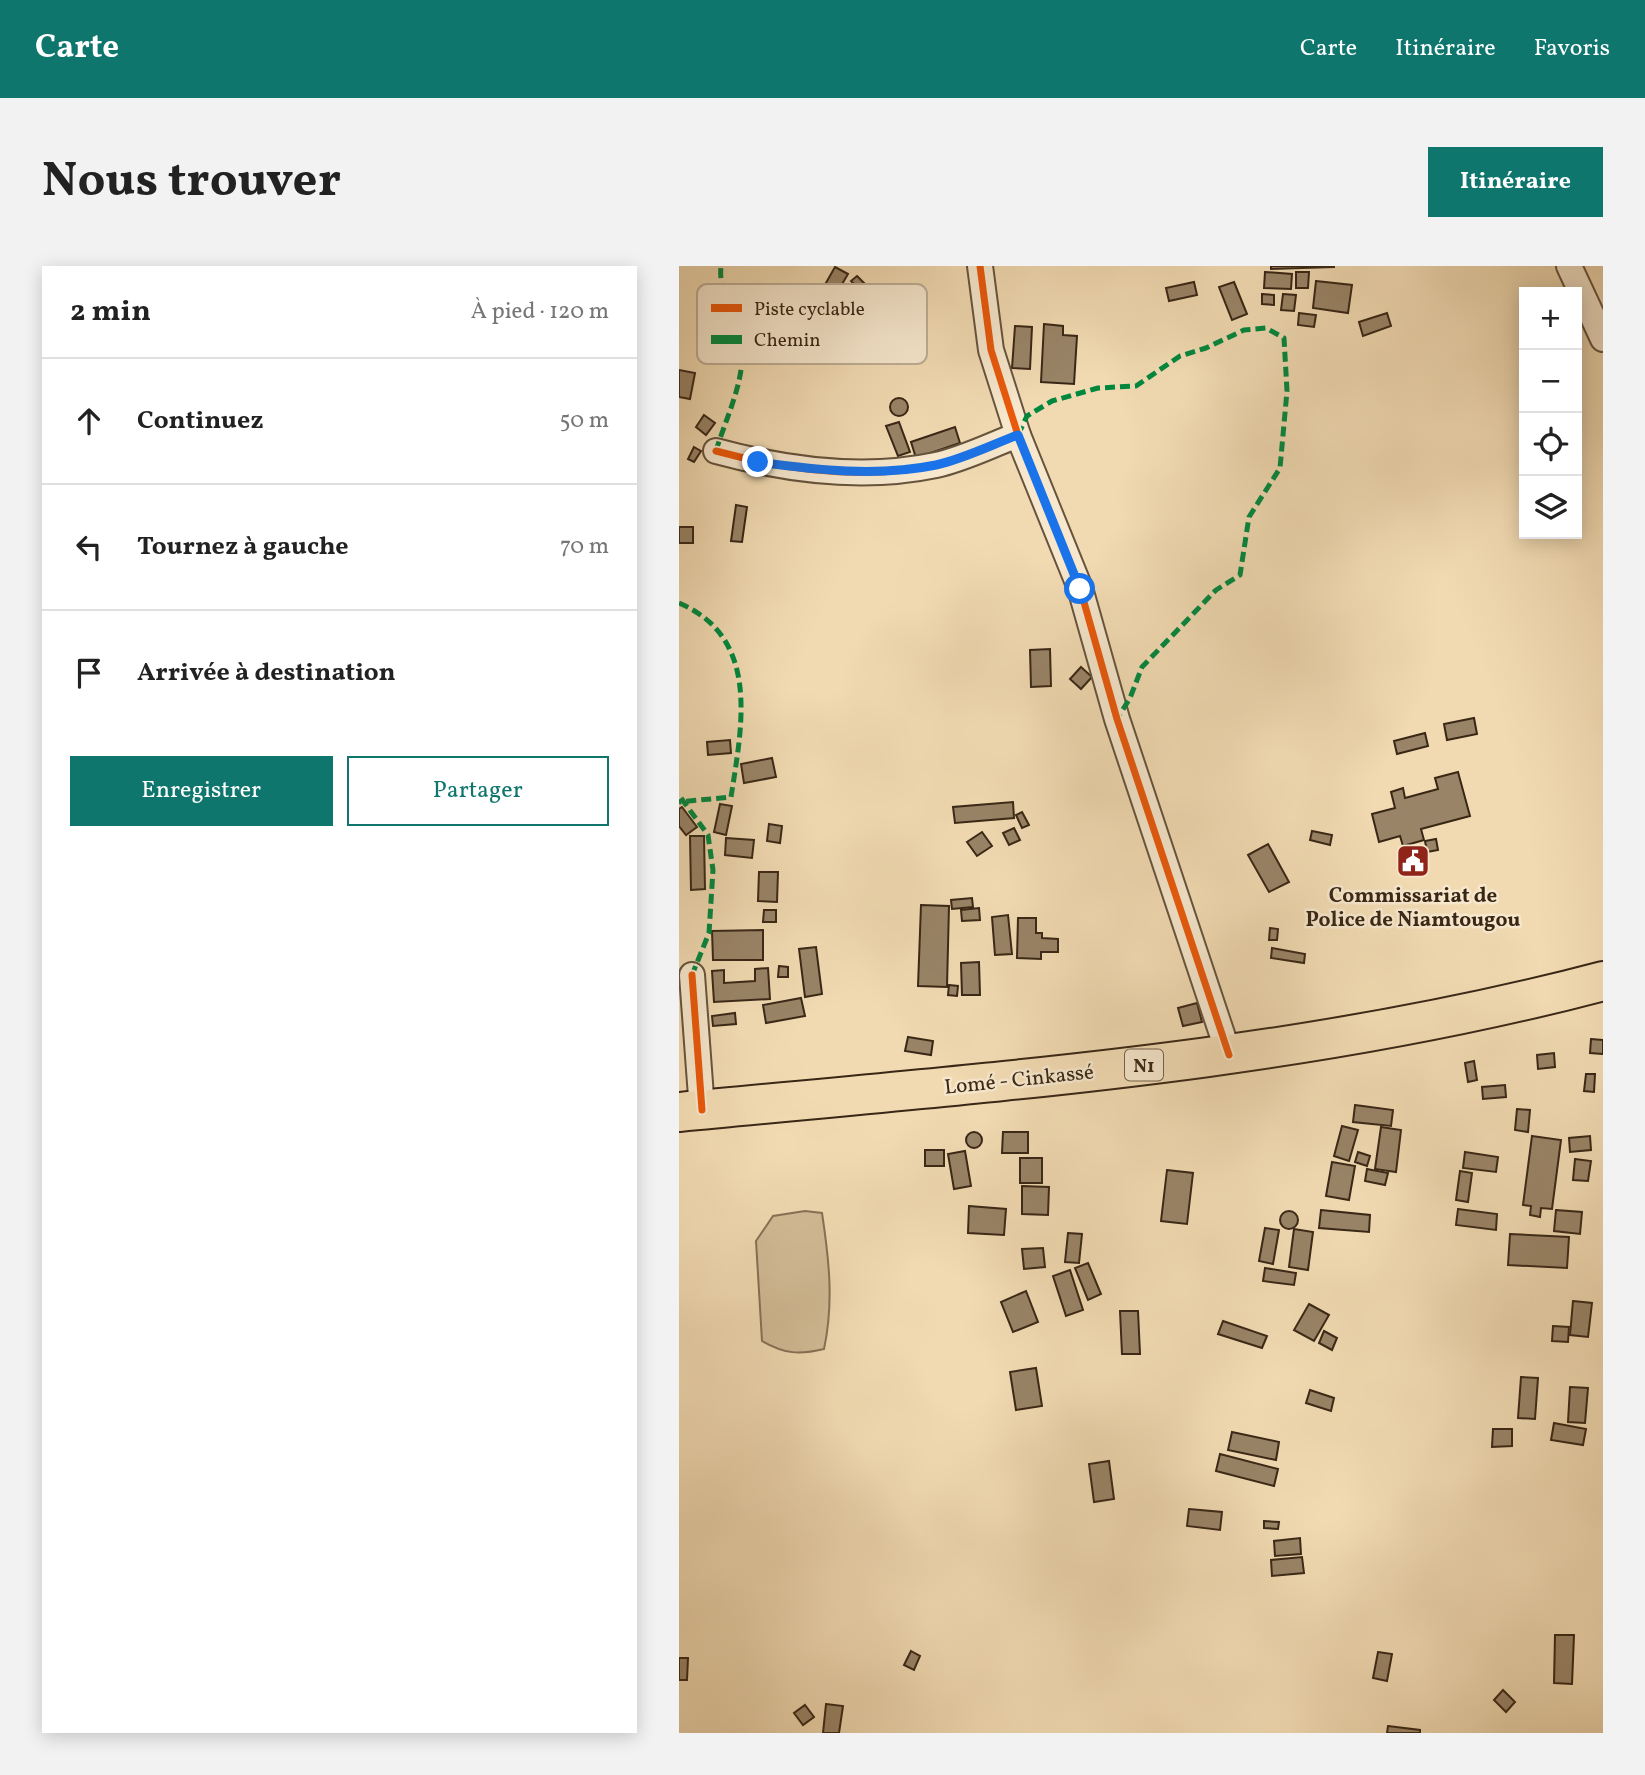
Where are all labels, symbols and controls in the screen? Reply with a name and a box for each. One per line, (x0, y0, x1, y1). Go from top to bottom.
text: Carte (35, 26, 119, 72)
text: Carte (1300, 32, 1357, 66)
text: Itinéraire (1395, 32, 1496, 66)
text: Favoris (1534, 32, 1610, 66)
button: Itinéraire (1428, 147, 1603, 217)
text: Nous trouver (42, 148, 341, 217)
legend (697, 284, 927, 364)
map controls (1519, 287, 1582, 539)
button: + (1519, 287, 1582, 350)
text: 2 min (70, 291, 151, 333)
text: À pied · 120 m (471, 296, 609, 328)
text: Piste cyclable (754, 297, 865, 323)
text: Chemin (754, 328, 821, 354)
button: − (1519, 350, 1582, 413)
icon: ahead (70, 402, 108, 440)
text: Continuez (137, 403, 263, 439)
text: 50 m (560, 405, 609, 437)
button: locate (1519, 413, 1582, 476)
route end (742, 446, 773, 477)
button: layers (1519, 476, 1582, 539)
icon: left (70, 528, 108, 566)
text: Tournez à gauche (137, 529, 349, 565)
text: 70 m (560, 531, 609, 563)
route start (1064, 573, 1095, 604)
icon: arrive (70, 654, 108, 692)
text: Arrivée à destination (137, 655, 396, 691)
button: Enregistrer (70, 756, 333, 826)
button: Partager (347, 756, 609, 826)
public building icon: Commissariat de Police de Niamtougou (1394, 842, 1432, 880)
place label: Commissariat de Police de Niamtougou (1306, 882, 1521, 935)
road number: N1 (1125, 1050, 1163, 1080)
street label: Lomé - Cinkassé (943, 1058, 1095, 1103)

